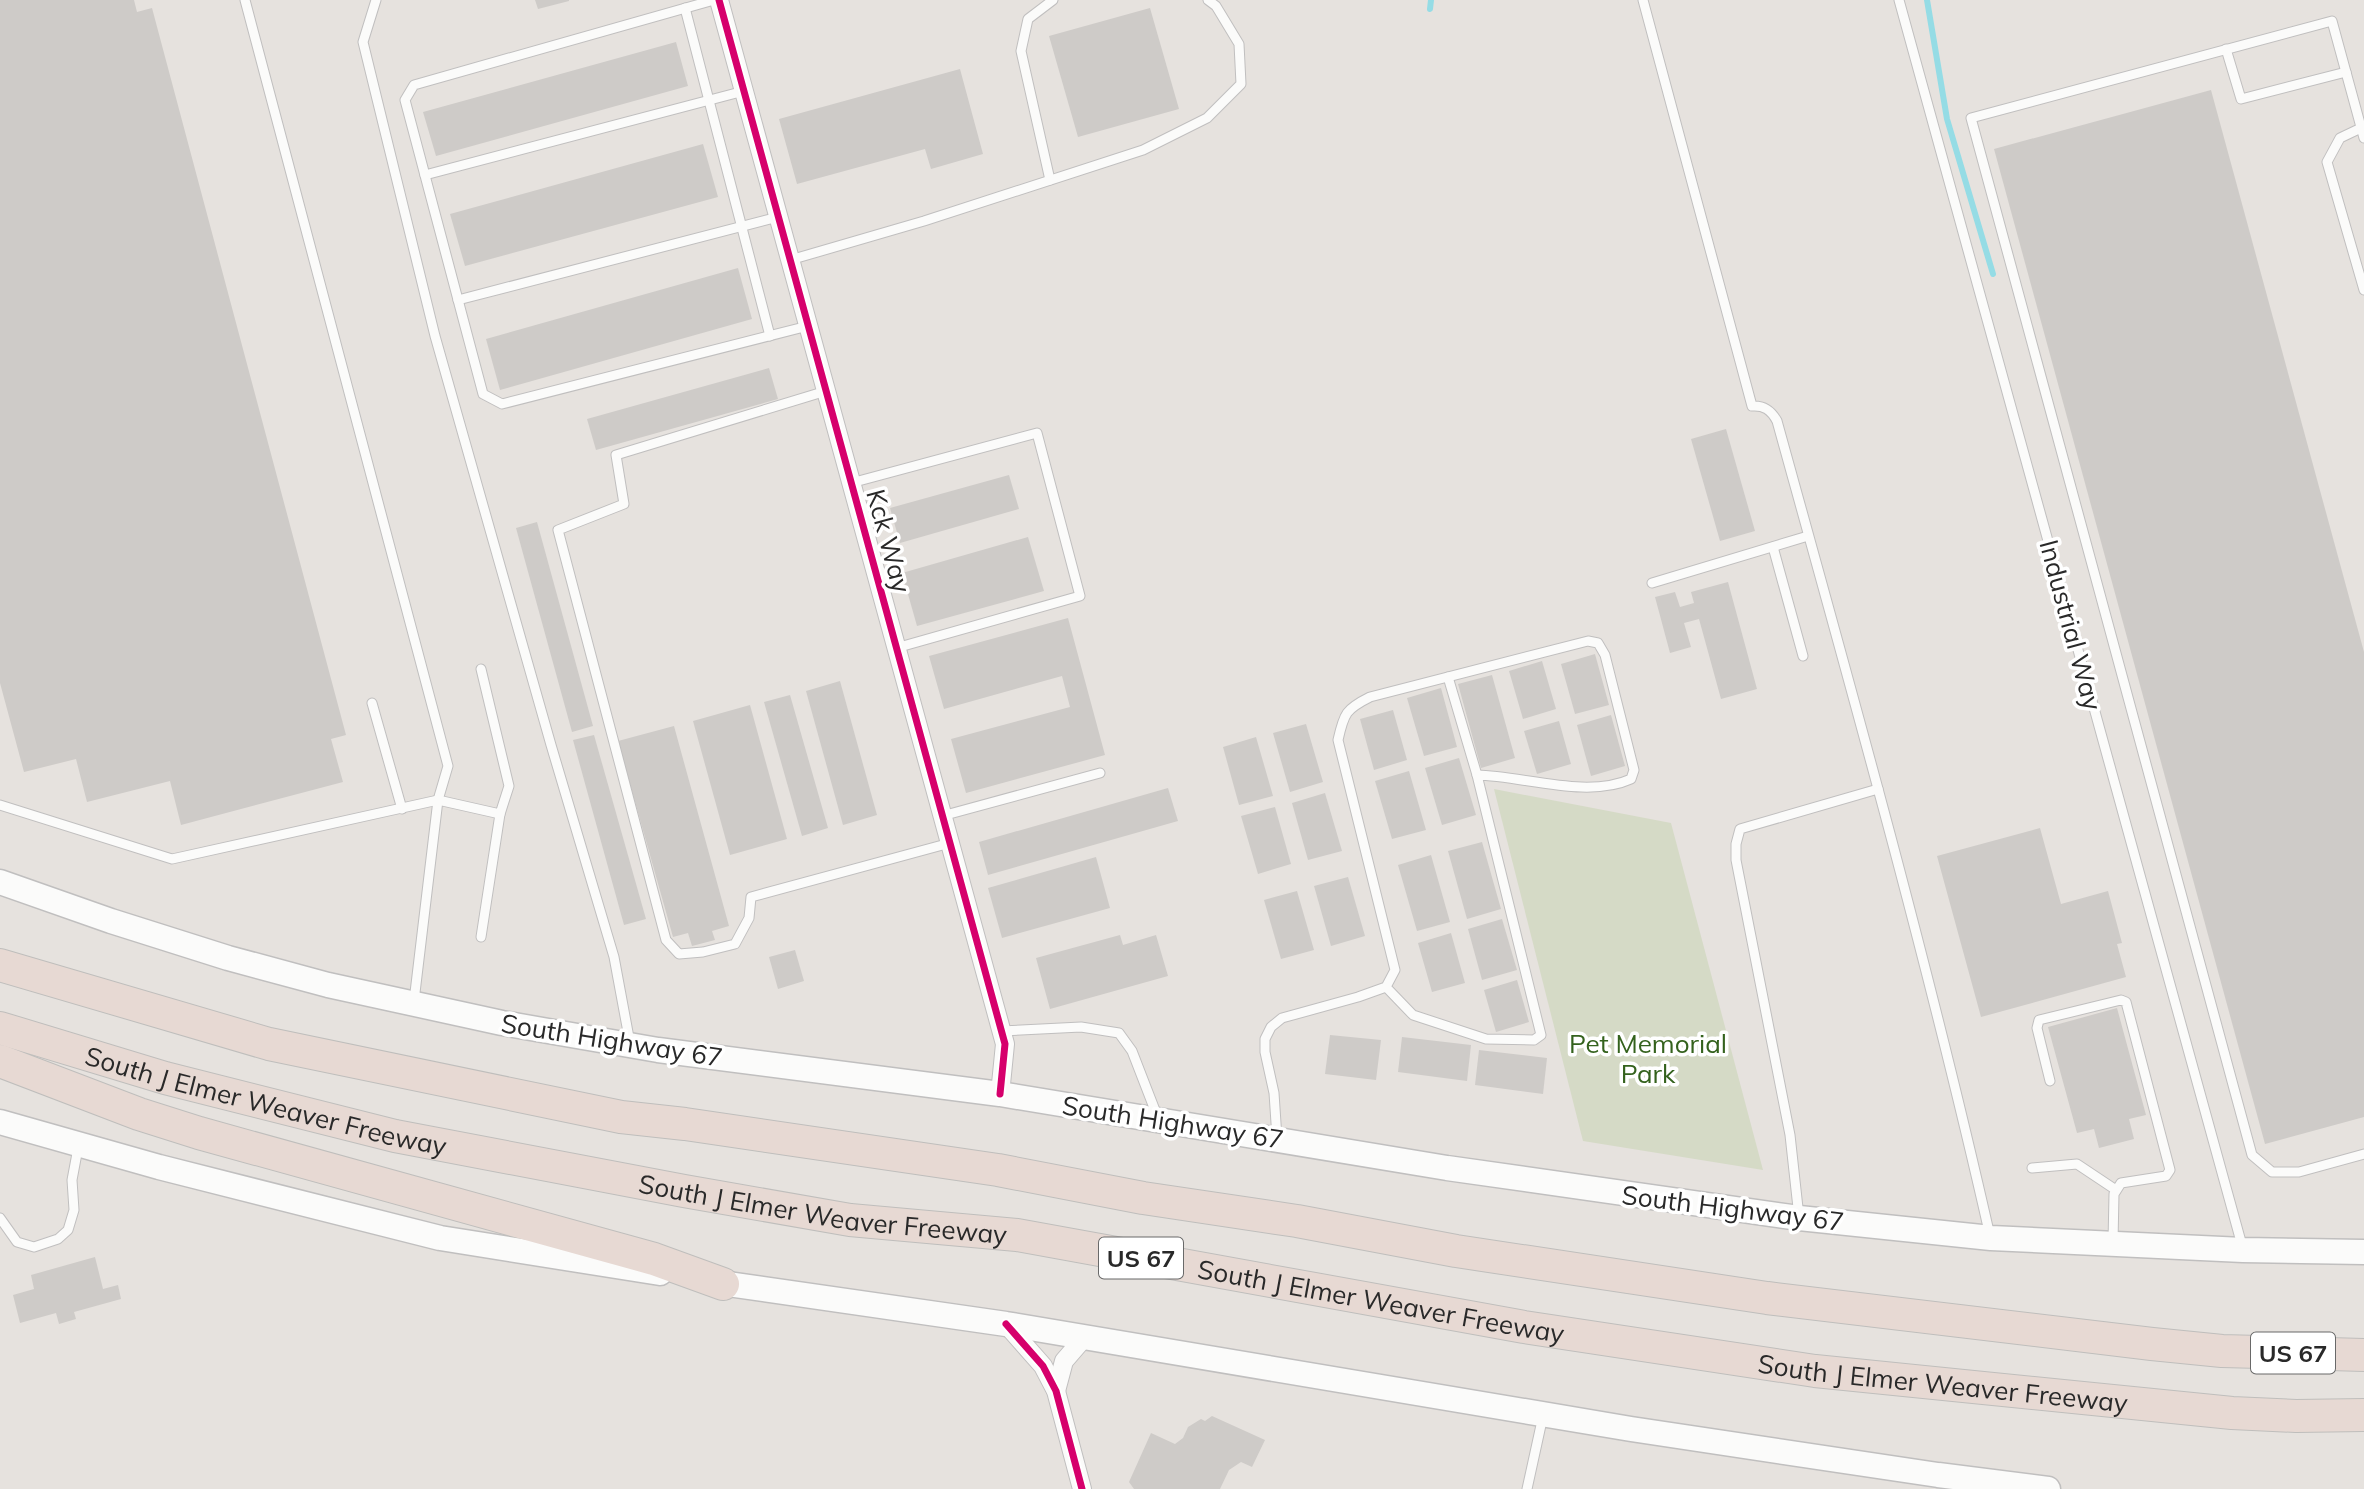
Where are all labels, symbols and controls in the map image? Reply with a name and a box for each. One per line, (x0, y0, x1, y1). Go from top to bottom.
street label: Kck Way (859, 486, 919, 597)
street label: Industrial Way (2032, 536, 2110, 714)
street label: South Highway 67 (499, 1006, 725, 1074)
park label: Pet Memorial Park (1569, 1027, 1727, 1090)
street label: South J Elmer Weaver Freeway (81, 1038, 450, 1162)
street label: South Highway 67 (1060, 1088, 1286, 1156)
street label: South J Elmer Weaver Freeway (636, 1166, 1009, 1251)
street label: South Highway 67 (1620, 1178, 1846, 1238)
road number: US 67 (1099, 1238, 1183, 1278)
street label: South J Elmer Weaver Freeway (1195, 1252, 1567, 1349)
road number: US 67 (2251, 1332, 2335, 1373)
street label: South J Elmer Weaver Freeway (1756, 1346, 2130, 1419)

